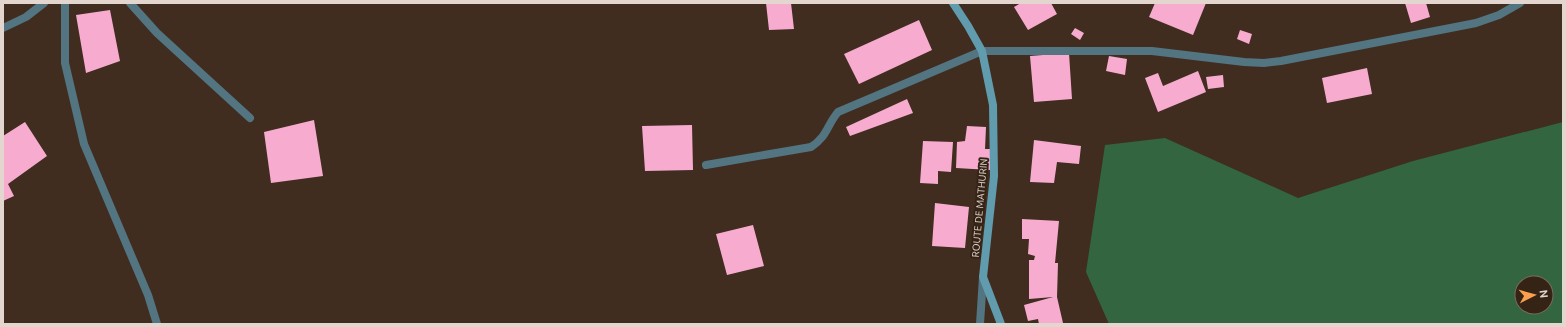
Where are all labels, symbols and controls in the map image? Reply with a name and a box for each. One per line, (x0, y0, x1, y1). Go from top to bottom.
street label: ROUTE DE MATHURIN (970, 158, 989, 258)
north arrow (1514, 275, 1554, 315)
text: N (1538, 289, 1550, 299)

